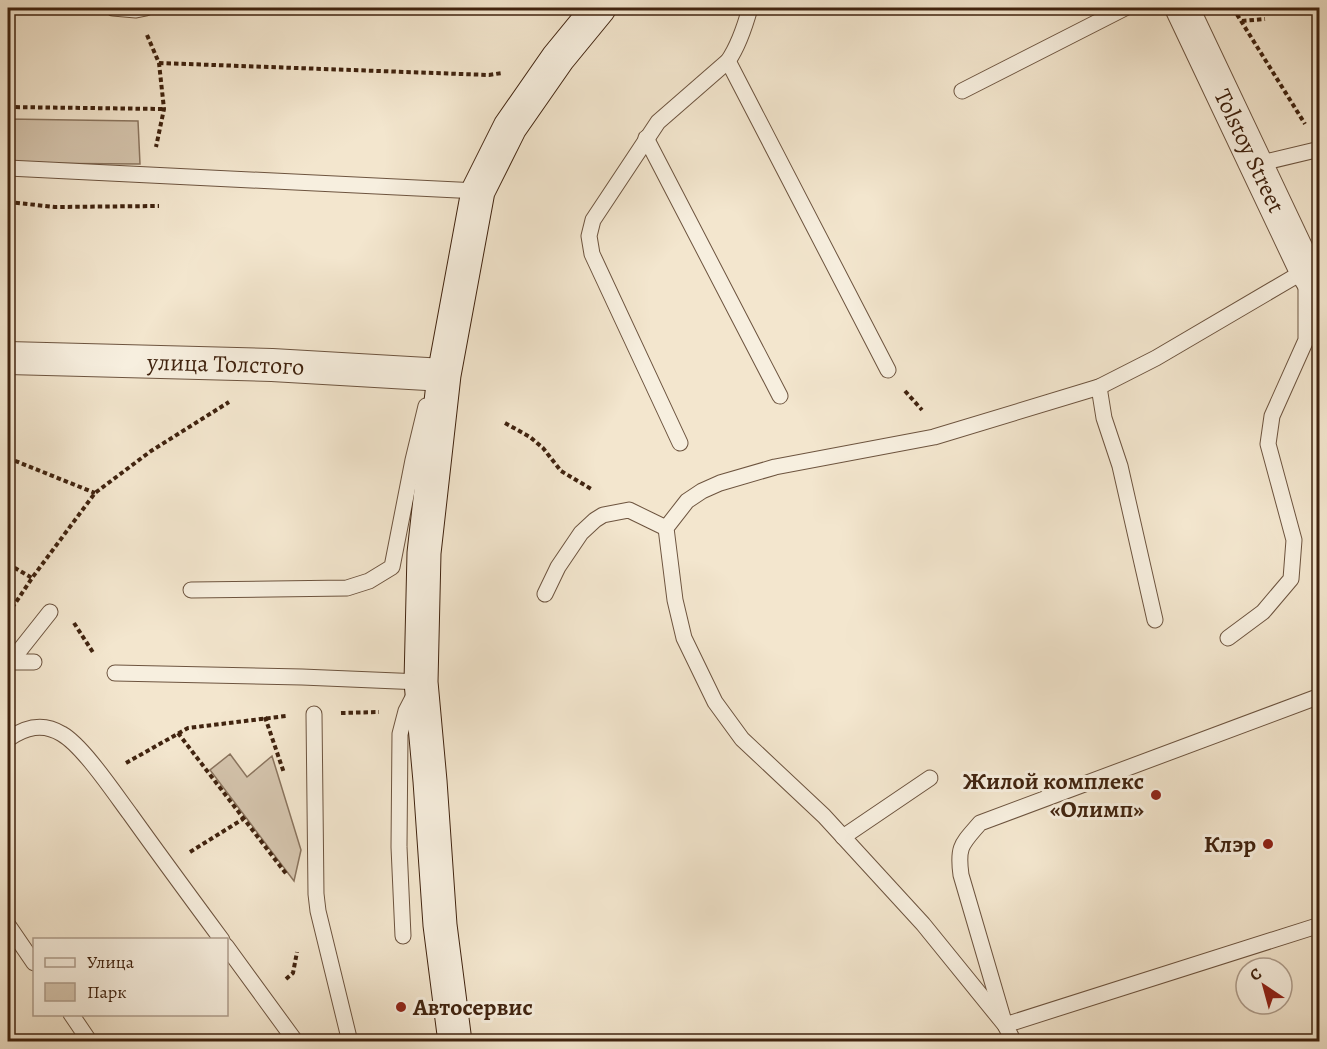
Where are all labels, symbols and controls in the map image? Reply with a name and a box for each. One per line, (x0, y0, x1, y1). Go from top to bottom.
street label: Tolstoy Street (1207, 84, 1293, 218)
street label: улица Толстого (146, 346, 305, 383)
place label: Жилой комплекс «Олимп» (963, 765, 1144, 825)
marker: Жилой комплекс «Олимп» (1149, 788, 1163, 802)
place label: Клэр (1204, 828, 1256, 860)
marker: Клэр (1261, 837, 1275, 851)
legend (33, 938, 228, 1016)
text: Улица (87, 950, 135, 974)
north arrow (1234, 956, 1294, 1016)
text: С (1245, 963, 1266, 986)
text: Парк (87, 980, 127, 1004)
place label: Автосервис (412, 991, 533, 1023)
marker: Автосервис (394, 1000, 408, 1014)

